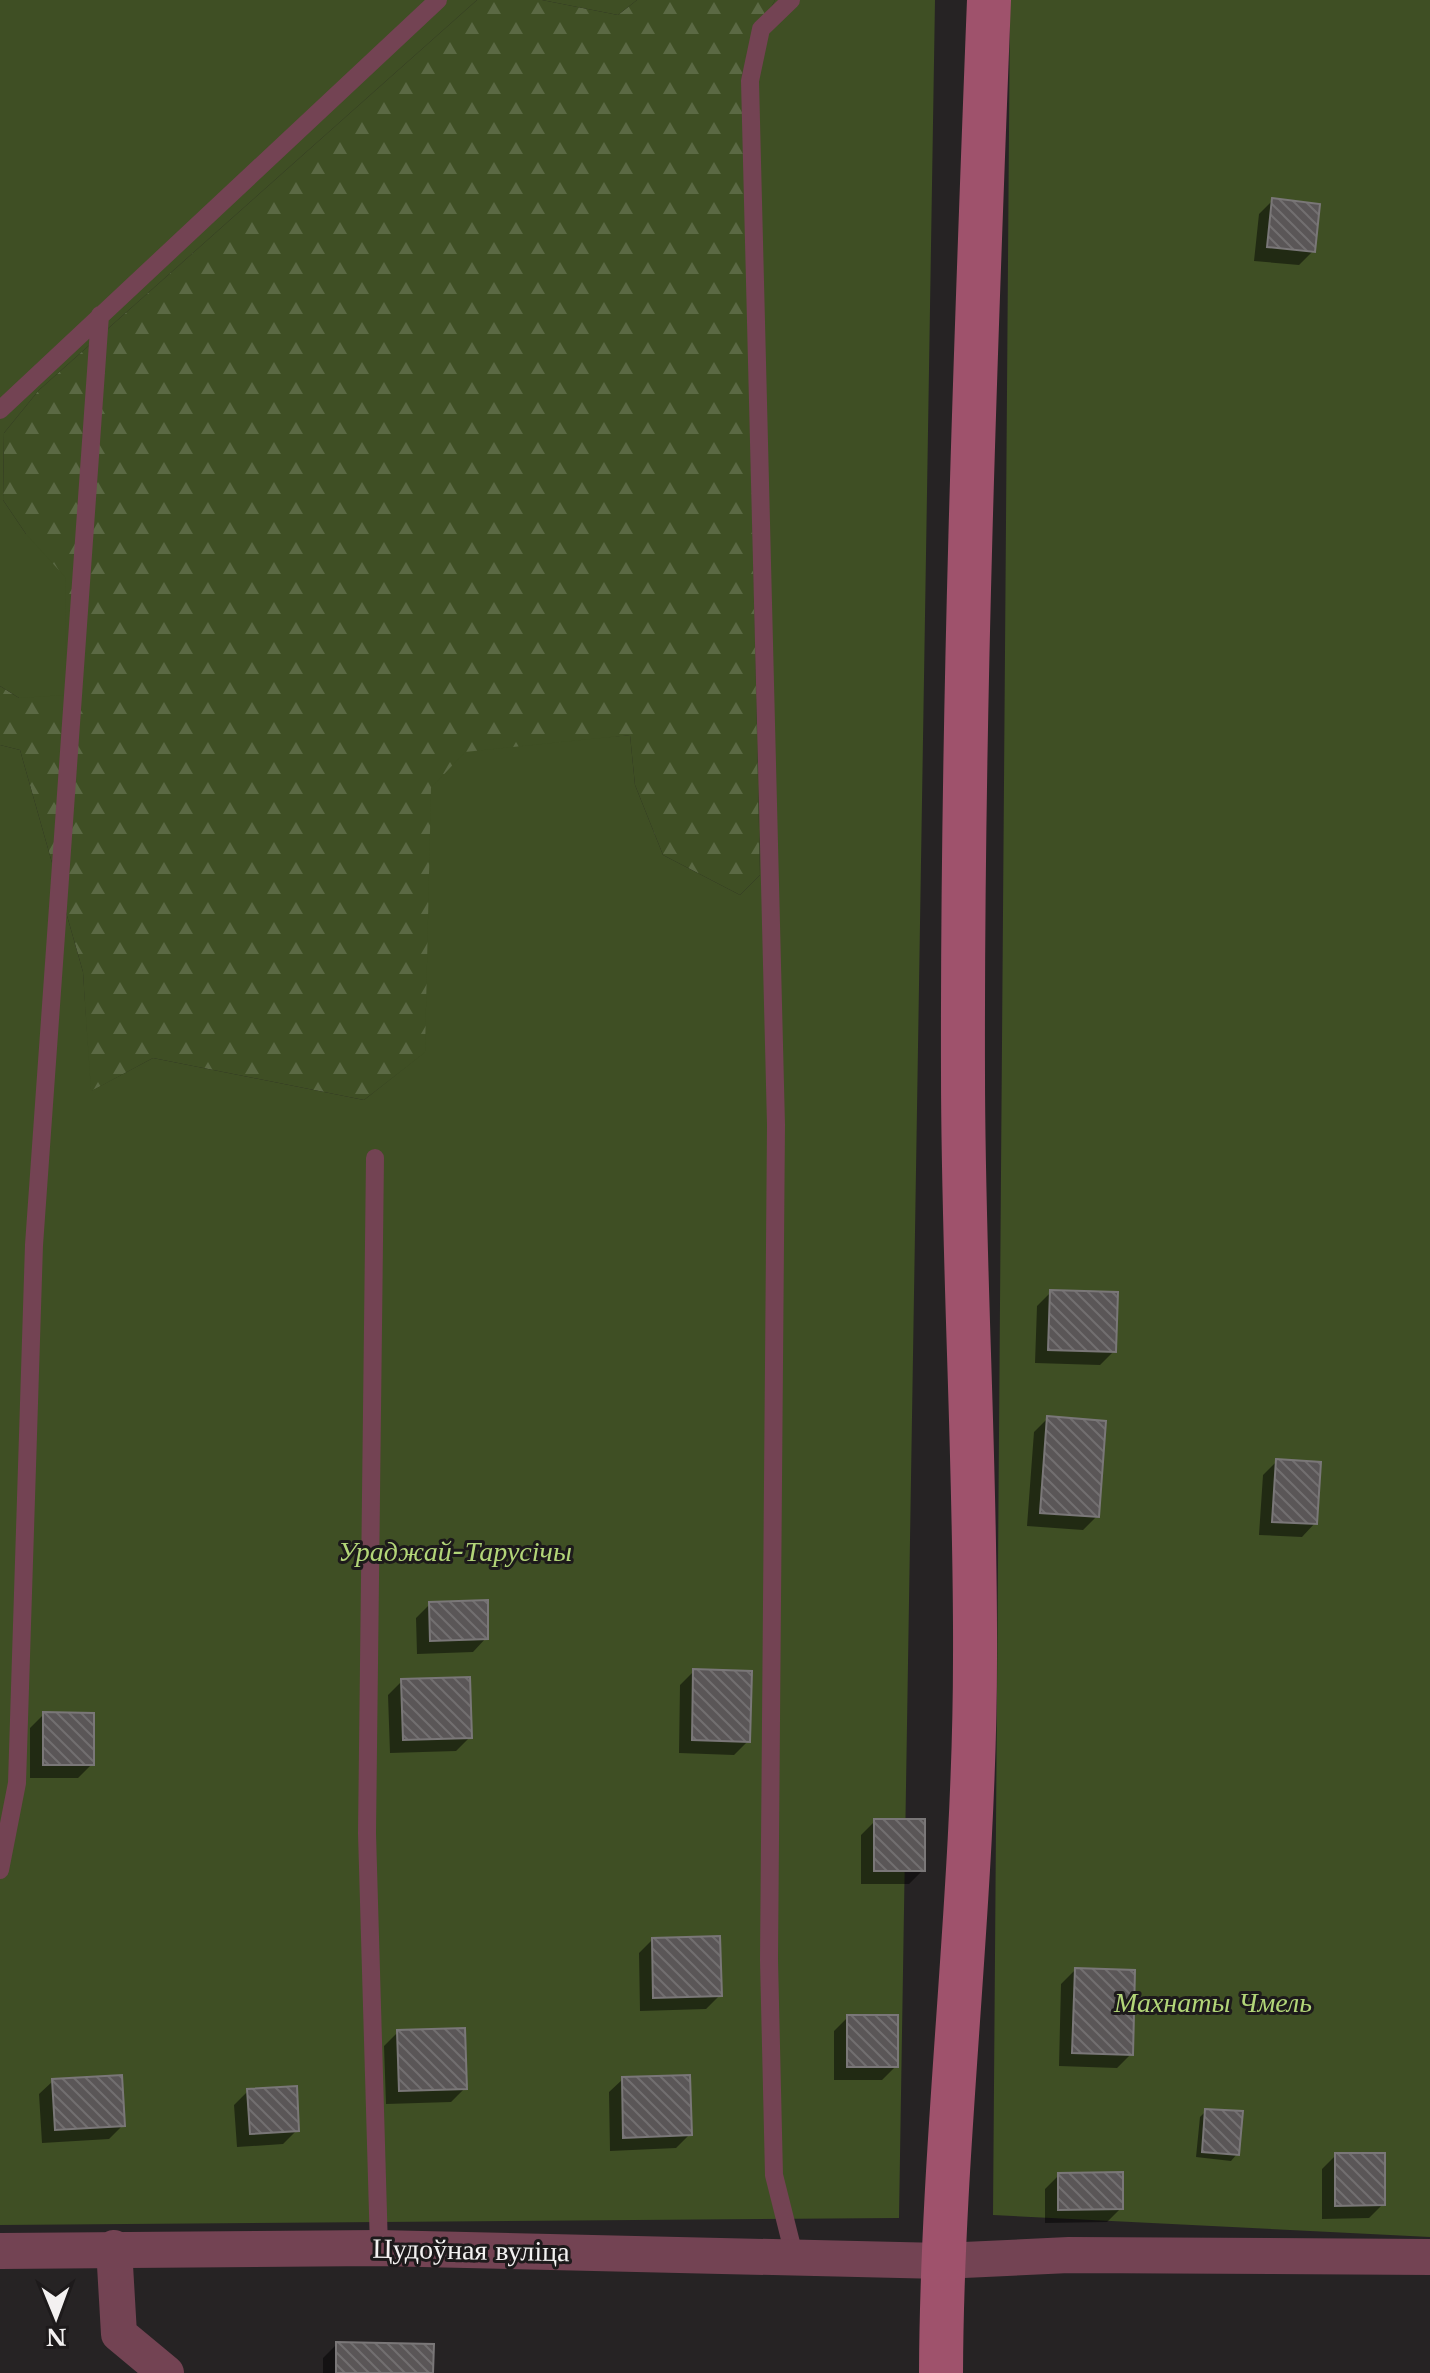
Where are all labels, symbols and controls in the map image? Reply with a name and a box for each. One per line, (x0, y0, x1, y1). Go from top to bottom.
park label: Ураджай-Тарусічы (338, 1534, 572, 1569)
park label: Махнаты Чмель (1113, 1985, 1312, 2020)
street label: Цудоўная вуліца (372, 2231, 570, 2269)
north arrow (16, 2277, 96, 2357)
text: N (45, 2323, 67, 2350)

